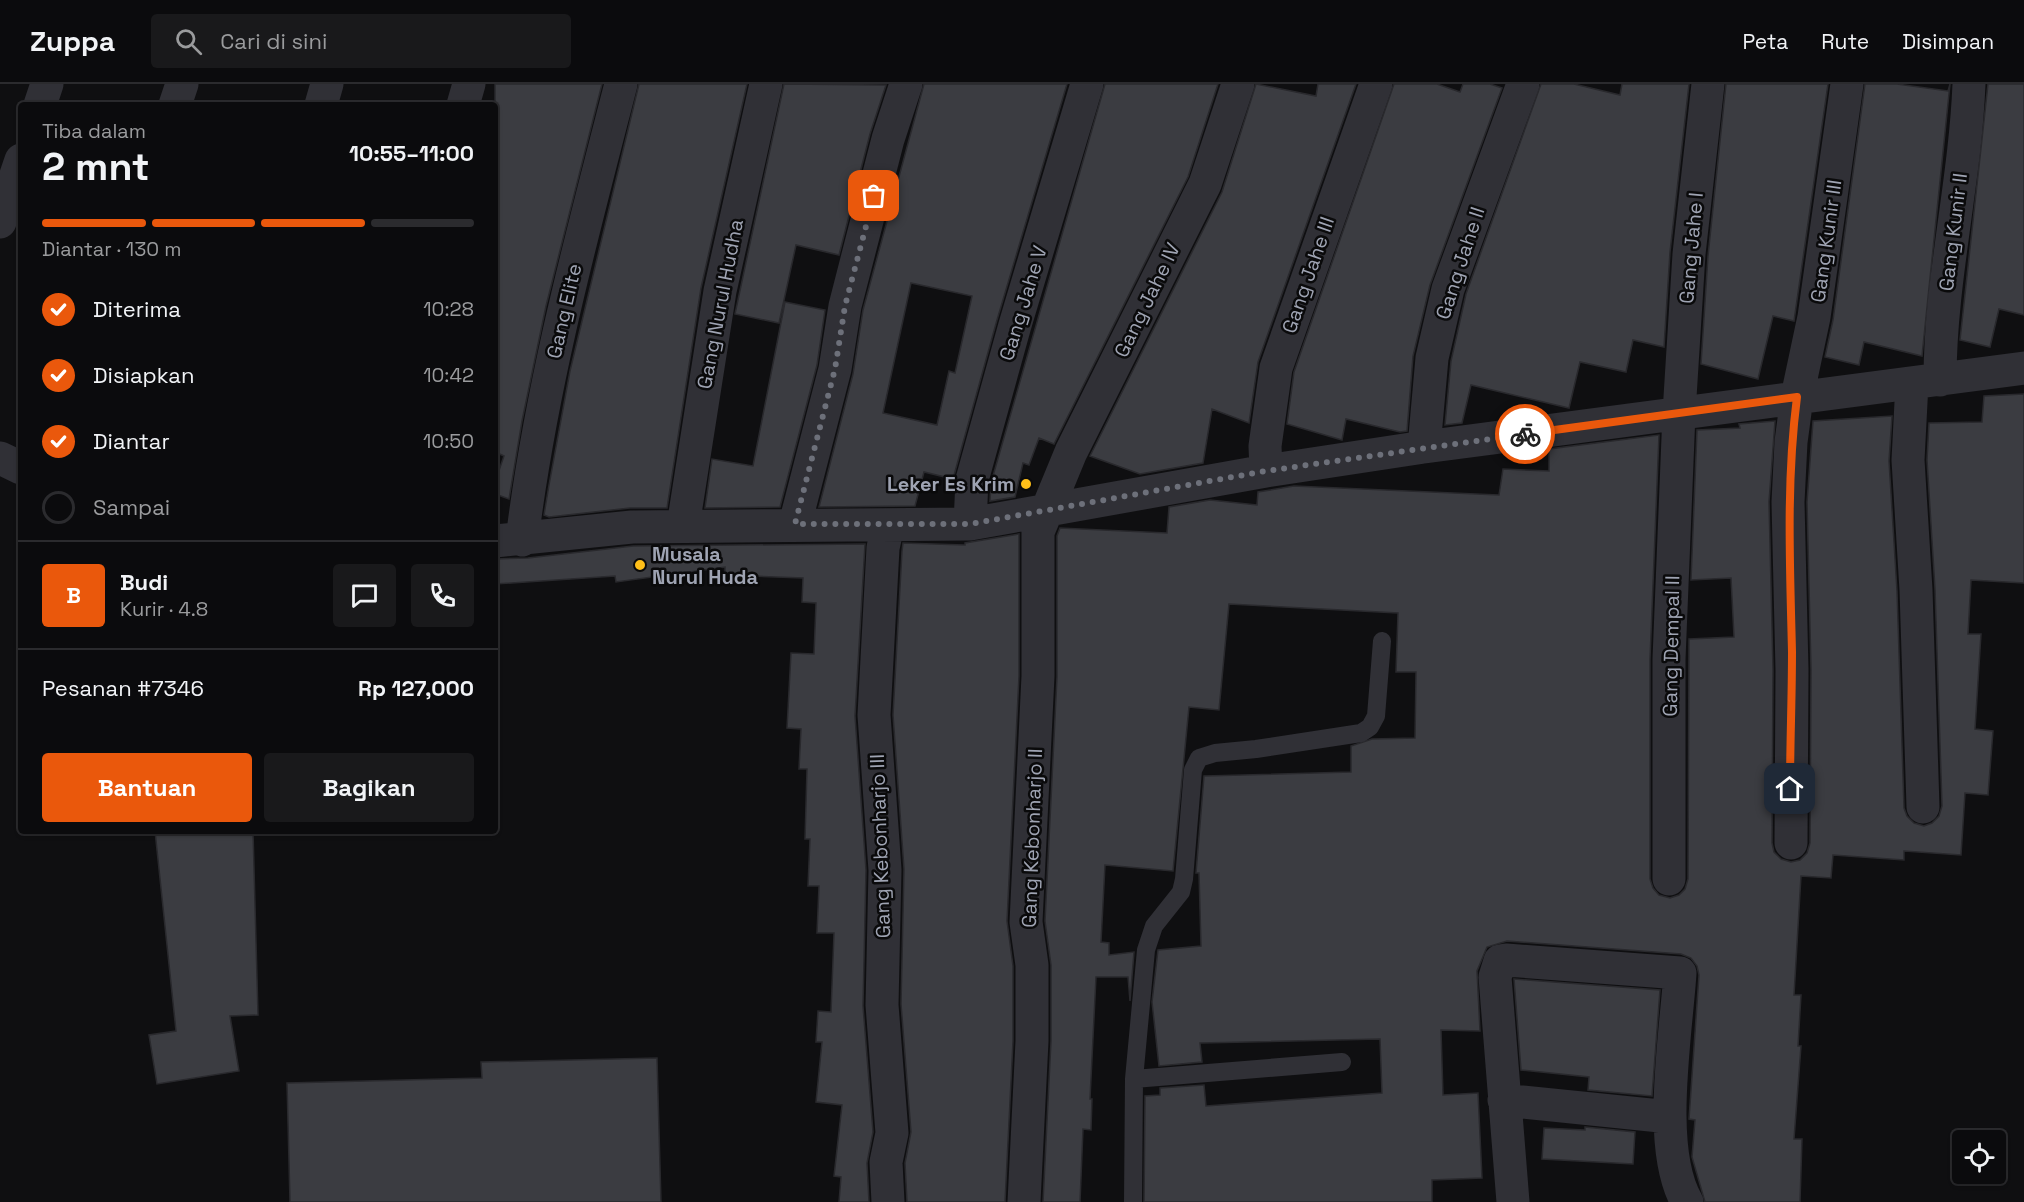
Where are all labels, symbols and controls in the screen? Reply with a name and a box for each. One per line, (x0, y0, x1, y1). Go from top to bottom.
search box (151, 14, 571, 68)
text: Zuppa (30, 23, 115, 59)
icon: search (172, 25, 205, 58)
text: Cari di sini (220, 27, 327, 55)
text: Peta (1742, 28, 1788, 55)
text: Rute (1821, 28, 1869, 55)
text: Disimpan (1902, 28, 1994, 55)
text: Tiba dalam (42, 118, 146, 144)
text: 10:55–11:00 (349, 139, 474, 167)
text: 2 mnt (42, 142, 150, 191)
pin (848, 170, 899, 221)
street label: Gang Kunir II (1933, 171, 1973, 293)
street label: Gang Kunir III (1805, 178, 1847, 304)
icon: bag (857, 179, 890, 212)
street label: Gang Jahe I (1673, 191, 1709, 305)
street label: Gang Jahe II (1430, 203, 1490, 323)
street label: Gang Jahe III (1276, 213, 1340, 337)
street label: Gang Nurul Hudha (691, 217, 749, 391)
text: Diantar · 130 m (42, 236, 181, 262)
street label: Gang Jahe IV (1108, 238, 1186, 362)
street label: Gang Jahe V (993, 242, 1053, 364)
street label: Gang Elite (540, 261, 588, 361)
icon: check (42, 293, 75, 326)
text: Diterima (93, 295, 181, 323)
text: 10:28 (423, 296, 474, 322)
icon: check (42, 359, 75, 392)
text: Disiapkan (93, 361, 195, 389)
text: 10:42 (423, 362, 474, 388)
courier (1495, 404, 1555, 464)
icon: bike (1509, 418, 1542, 451)
icon: check (42, 425, 75, 458)
text: Diantar (93, 427, 170, 455)
text: 10:50 (423, 428, 474, 454)
place label: Leker Es Krim (887, 471, 1014, 497)
marker: Leker Es Krim (1019, 477, 1033, 491)
text: Sampai (93, 493, 170, 521)
place label: Musala Nurul Huda (652, 541, 759, 590)
marker: Musala Nurul Huda (633, 558, 647, 572)
button: chat (333, 564, 396, 627)
button: phone (411, 564, 474, 627)
text: Budi (120, 568, 168, 596)
street label: Gang Dempal II (1657, 575, 1685, 717)
text: B (66, 581, 81, 609)
text: Kurir · 4.8 (120, 596, 208, 622)
text: Pesanan #7346 (42, 674, 204, 702)
text: Rp 127,000 (358, 674, 474, 702)
street label: Gang Kebonharjo II (1016, 748, 1048, 928)
button: Bantuan (42, 753, 252, 822)
button: Bagikan (264, 753, 474, 822)
street label: Gang Kebonharjo III (864, 753, 896, 939)
pin (1764, 763, 1815, 814)
icon: home (1773, 772, 1806, 805)
map controls (1952, 1130, 2006, 1184)
button: locate (1952, 1130, 2006, 1184)

